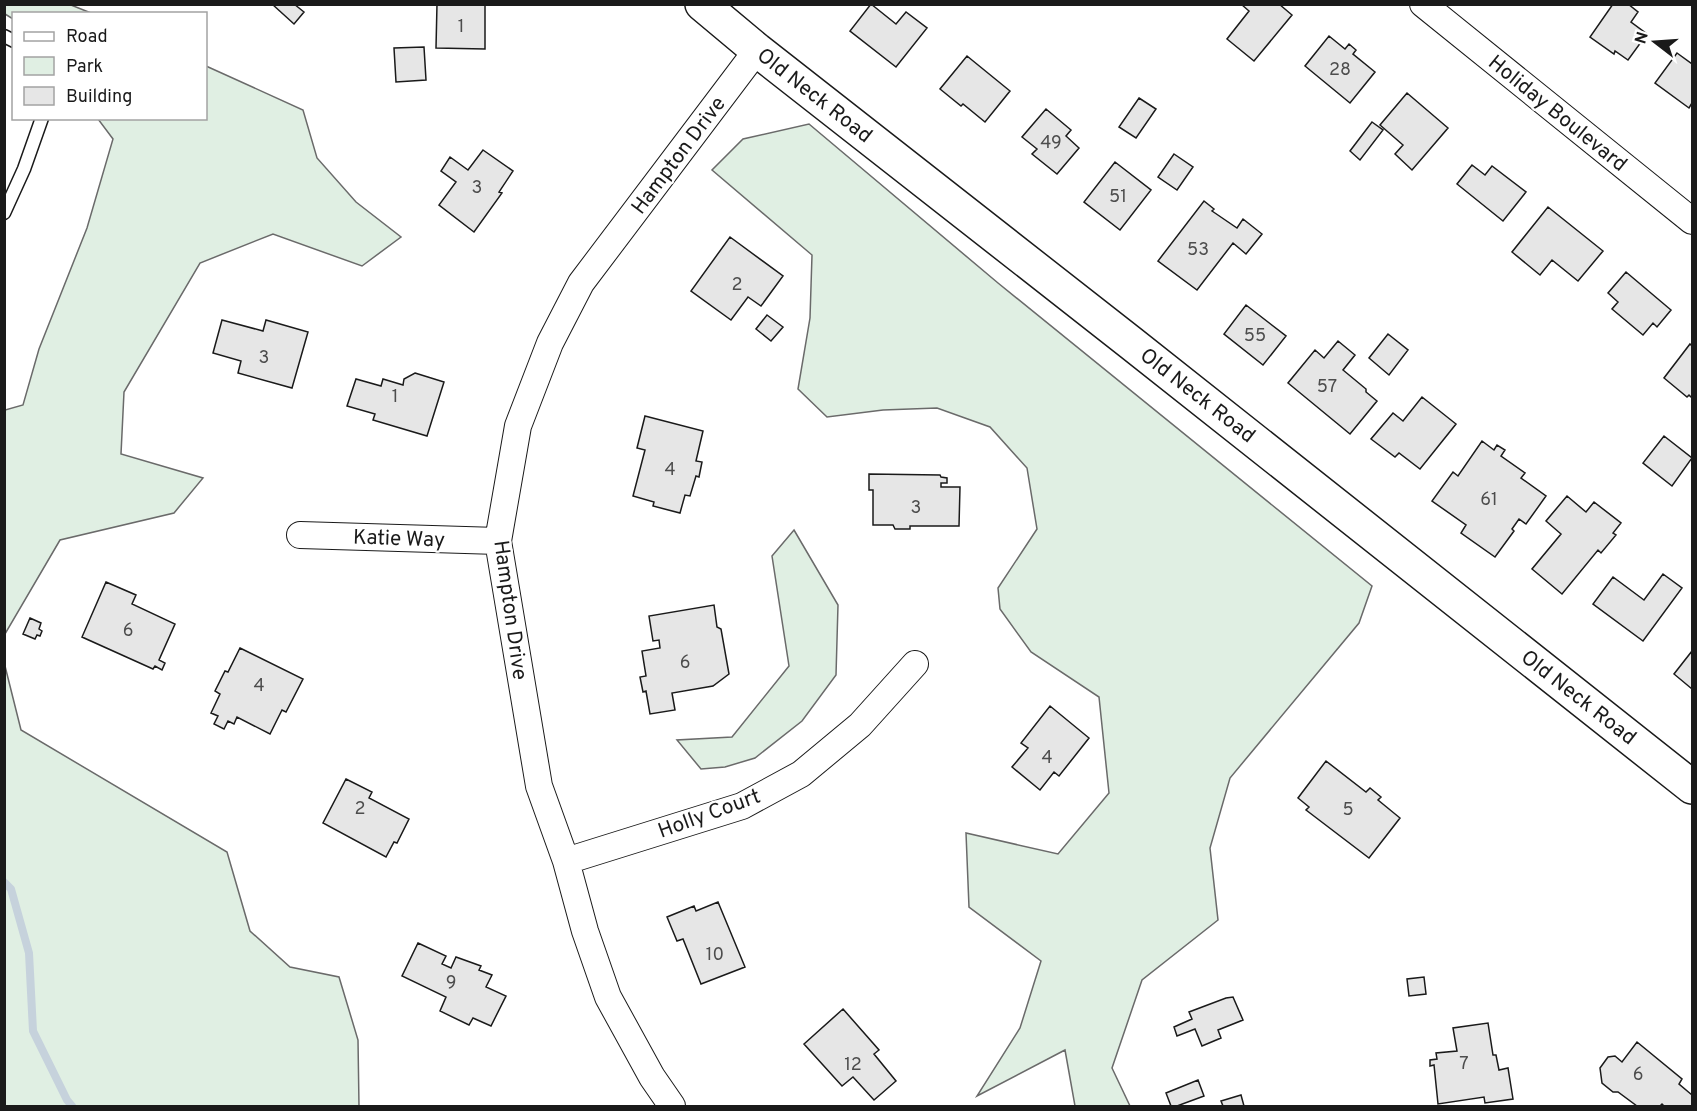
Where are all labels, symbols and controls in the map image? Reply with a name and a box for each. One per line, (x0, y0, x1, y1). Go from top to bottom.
legend (12, 12, 207, 120)
north arrow (1625, 12, 1685, 72)
house number: 1 (458, 16, 464, 39)
text: Road (66, 26, 108, 49)
text: N (1631, 30, 1654, 47)
street label: Old Neck Road (751, 43, 877, 150)
street label: Holiday Boulevard (1482, 50, 1632, 179)
text: Park (66, 56, 103, 79)
house number: 28 (1329, 59, 1351, 82)
text: Building (66, 86, 132, 109)
street label: Hampton Drive (626, 91, 732, 220)
house number: 49 (1040, 132, 1062, 155)
house number: 3 (472, 177, 482, 200)
house number: 51 (1109, 186, 1127, 209)
house number: 53 (1187, 239, 1209, 262)
house number: 2 (731, 274, 743, 297)
house number: 55 (1244, 325, 1266, 348)
street label: Old Neck Road (1134, 343, 1260, 450)
house number: 3 (259, 347, 269, 370)
house number: 57 (1317, 376, 1337, 399)
house number: 1 (392, 386, 398, 409)
house number: 4 (664, 459, 676, 482)
house number: 61 (1480, 489, 1498, 512)
house number: 3 (911, 497, 921, 520)
street label: Katie Way (352, 524, 445, 555)
street label: Hampton Drive (486, 539, 533, 682)
house number: 6 (123, 620, 133, 643)
street label: Old Neck Road (1515, 645, 1641, 752)
house number: 6 (680, 652, 690, 675)
house number: 4 (253, 675, 265, 698)
house number: 4 (1041, 747, 1053, 770)
street label: Holly Court (654, 783, 765, 845)
house number: 2 (354, 798, 366, 821)
house number: 5 (1342, 799, 1354, 822)
house number: 10 (706, 944, 724, 967)
house number: 9 (446, 972, 456, 995)
house number: 7 (1459, 1053, 1469, 1076)
house number: 12 (844, 1054, 862, 1077)
house number: 6 (1633, 1064, 1643, 1087)

